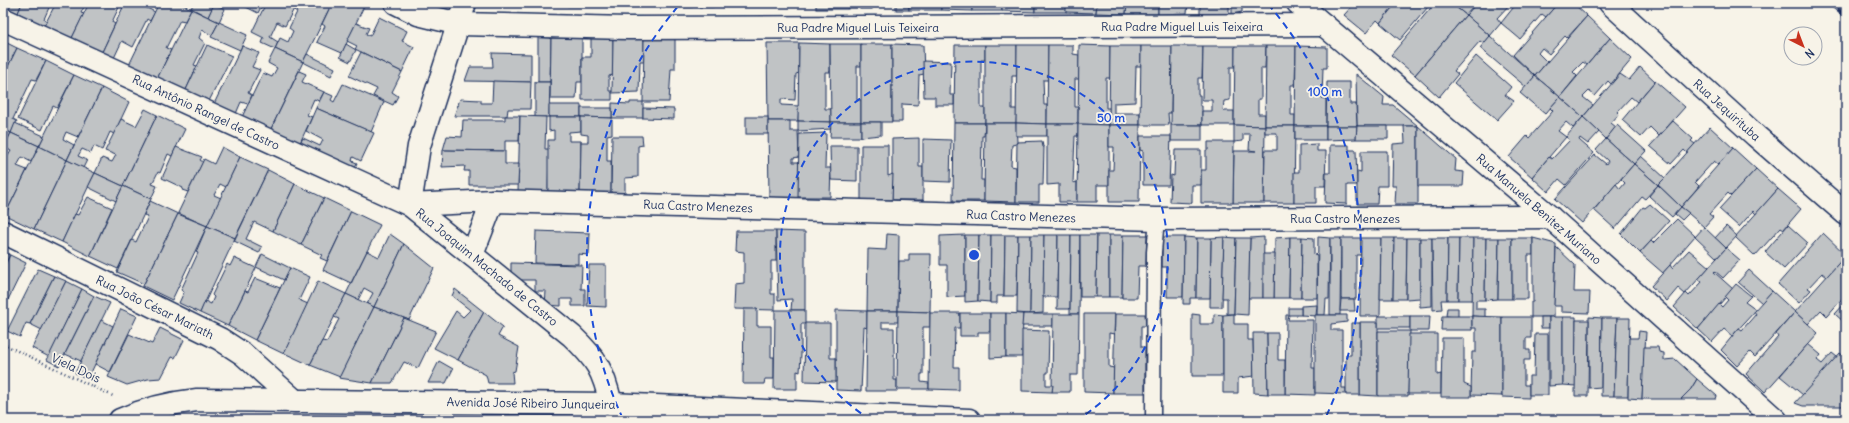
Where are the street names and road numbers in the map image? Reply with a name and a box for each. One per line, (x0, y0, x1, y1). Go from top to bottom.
street label: Rua Padre Miguel Luis Teixeira (1101, 19, 1263, 34)
street label: Rua Padre Miguel Luis Teixeira (777, 20, 939, 35)
street label: Rua Antônio Rangel de Castro (130, 71, 282, 153)
street label: Rua Jequirituba (1690, 76, 1764, 144)
street label: Rua Manuela Benitez Muriano (1473, 150, 1605, 268)
street label: Rua Castro Menezes (643, 197, 753, 215)
street label: Rua Joaquim Machado de Castro (413, 205, 561, 329)
street label: Rua Castro Menezes (966, 207, 1076, 225)
street label: Rua Castro Menezes (1290, 211, 1400, 226)
street label: Rua João César Mariath (94, 272, 217, 342)
street label: Viela Dois (49, 350, 103, 386)
street label: Avenida José Ribeiro Junqueira (446, 394, 616, 412)

